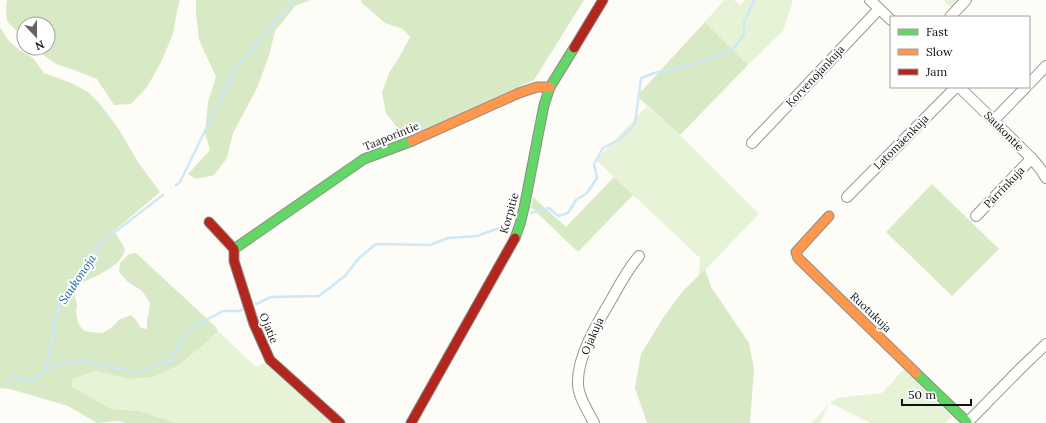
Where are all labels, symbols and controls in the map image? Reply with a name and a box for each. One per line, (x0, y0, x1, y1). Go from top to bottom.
north arrow (16, 16, 56, 56)
legend (890, 16, 1030, 88)
text: Fast (926, 24, 949, 39)
text: N (33, 37, 46, 54)
street label: Korvenojankuja (783, 42, 847, 110)
text: Slow (926, 44, 953, 59)
text: Jam (925, 64, 947, 79)
street label: Saukontie (981, 108, 1027, 154)
street label: Latomäenkuja (871, 111, 932, 172)
street label: Taaporintie (361, 118, 421, 154)
street label: Pärrinkuja (981, 163, 1028, 211)
street label: Korpitie (497, 191, 521, 235)
water label: Saukonoja (55, 251, 99, 307)
street label: Ruotukuja (848, 289, 895, 335)
street label: Ojatie (257, 311, 281, 345)
street label: Ojakuja (578, 315, 607, 357)
scale bar (902, 381, 971, 407)
text: 50 m (908, 387, 936, 402)

